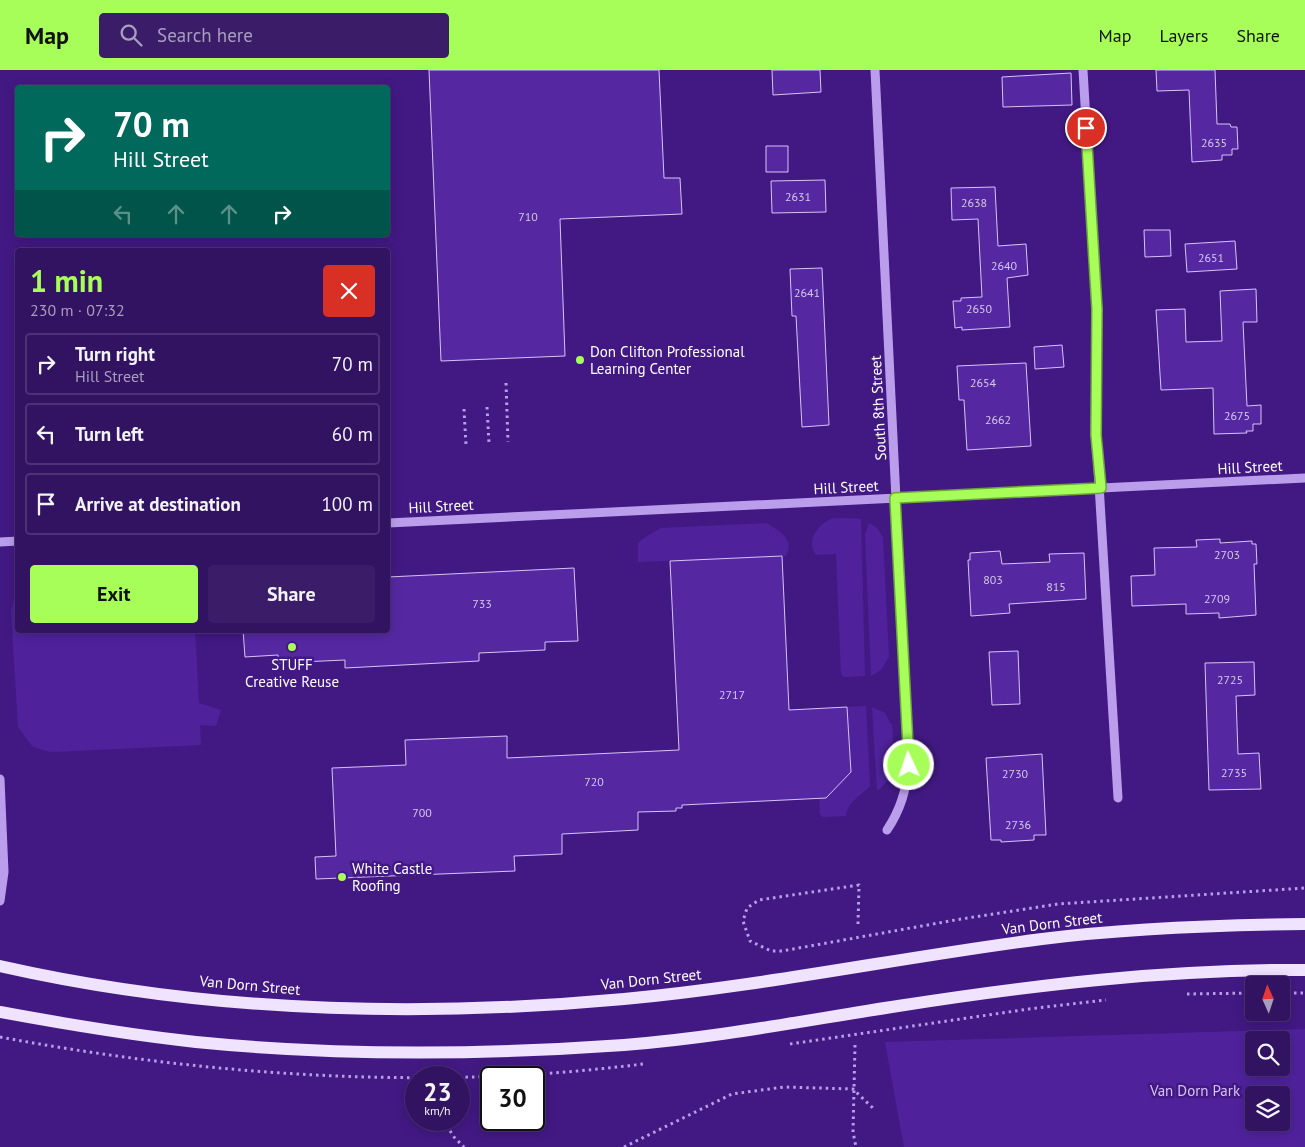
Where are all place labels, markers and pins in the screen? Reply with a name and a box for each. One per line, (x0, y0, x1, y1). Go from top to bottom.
pin (1065, 107, 1107, 149)
place label: Don Clifton Professional Learning Center (590, 342, 745, 378)
marker: Don Clifton Professional Learning Center (574, 354, 586, 366)
marker: STUFF Creative Reuse (286, 641, 298, 653)
place label: STUFF Creative Reuse (245, 655, 339, 691)
place label: White Castle Roofing (352, 859, 432, 895)
marker: White Castle Roofing (336, 871, 348, 883)

